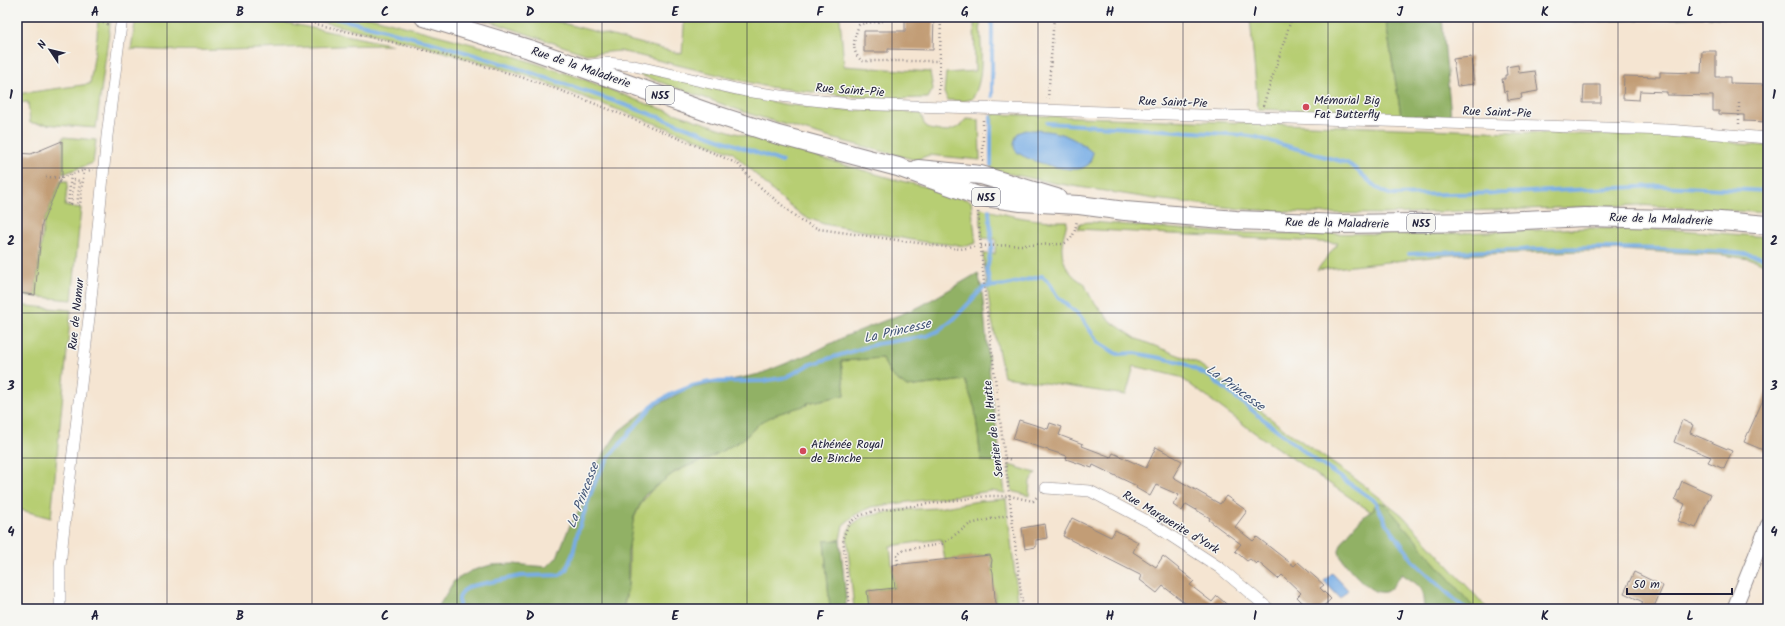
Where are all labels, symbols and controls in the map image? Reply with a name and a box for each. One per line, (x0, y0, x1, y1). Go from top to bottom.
text: A (91, 2, 99, 23)
text: B (236, 2, 244, 23)
text: C (381, 2, 389, 23)
text: D (526, 2, 535, 23)
text: E (671, 2, 679, 23)
text: F (816, 2, 824, 23)
text: G (961, 2, 969, 23)
text: H (1106, 2, 1115, 23)
text: I (1253, 2, 1257, 23)
text: J (1397, 2, 1404, 23)
text: K (1541, 2, 1549, 23)
text: L (1686, 2, 1694, 23)
north arrow (30, 30, 70, 70)
text: N (33, 37, 52, 53)
street label: Rue de la Maladrerie (529, 42, 634, 94)
street label: Rue Saint-Pie (815, 79, 886, 102)
text: 1 (9, 85, 13, 106)
text: 1 (1772, 85, 1776, 106)
road number: N55 (646, 86, 674, 104)
place label: Mémorial Big Fat Butterfly (1314, 91, 1380, 124)
street label: Rue Saint-Pie (1138, 92, 1208, 113)
marker: Mémorial Big Fat Butterfly (1301, 102, 1311, 112)
street label: Rue Saint-Pie (1462, 102, 1532, 123)
road number: N55 (972, 188, 1000, 206)
street label: Rue de la Maladrerie (1609, 208, 1714, 231)
street label: Rue de la Maladrerie (1285, 213, 1390, 234)
road number: N55 (1407, 214, 1435, 232)
text: 2 (7, 231, 15, 252)
text: 2 (1770, 231, 1778, 252)
street label: Rue de Namur (63, 276, 90, 351)
water label: La Princesse (862, 313, 934, 349)
water label: La Princesse (1201, 360, 1270, 417)
text: 3 (6, 376, 15, 397)
text: 3 (1769, 376, 1778, 397)
street label: Sentier de la Hutte (978, 379, 1009, 479)
place label: Athénée Royal de Binche (811, 435, 883, 468)
marker: Athénée Royal de Binche (798, 446, 808, 456)
water label: La Princesse (561, 459, 606, 531)
street label: Rue Marguerite d'York (1119, 486, 1223, 559)
text: 4 (7, 522, 15, 543)
text: 4 (1770, 522, 1778, 543)
scale bar (1627, 570, 1732, 596)
text: 50 m (1633, 575, 1660, 594)
text: A (91, 606, 99, 626)
text: B (236, 606, 244, 626)
text: C (381, 606, 389, 626)
text: D (526, 606, 535, 626)
text: E (671, 606, 679, 626)
text: F (816, 606, 824, 626)
text: G (961, 606, 969, 626)
text: H (1106, 606, 1115, 626)
text: I (1253, 606, 1257, 626)
text: J (1397, 606, 1404, 626)
text: K (1541, 606, 1549, 626)
text: L (1686, 606, 1694, 626)

